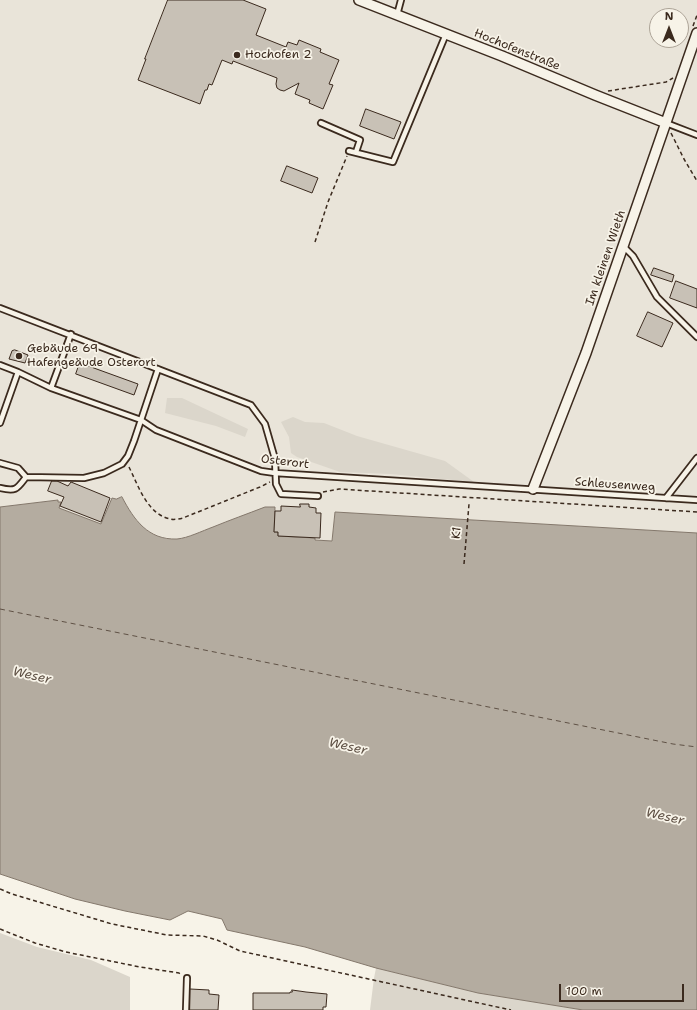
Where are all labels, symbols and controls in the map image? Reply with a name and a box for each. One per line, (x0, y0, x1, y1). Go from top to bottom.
north arrow (649, 8, 689, 48)
text: N (665, 9, 673, 24)
street label: Hochofenstraße (472, 26, 562, 74)
place label: Hochofen 2 (245, 48, 312, 62)
marker: Hochofen 2 (232, 50, 242, 60)
street label: Im kleinen Wieth (583, 208, 629, 308)
place label: Gebäude 69 Hafengeäude Osterort (27, 342, 156, 370)
marker: Gebäude 69 Hafengeäude Osterort (14, 351, 24, 361)
street label: Osterort (260, 452, 310, 472)
street label: Schleusenweg (574, 475, 656, 495)
street label: K1 (449, 526, 465, 540)
water label: Weser (11, 664, 53, 688)
water label: Weser (327, 735, 369, 759)
water label: Weser (644, 805, 686, 829)
scale bar (561, 976, 686, 1002)
text: 100 m (566, 983, 602, 999)

